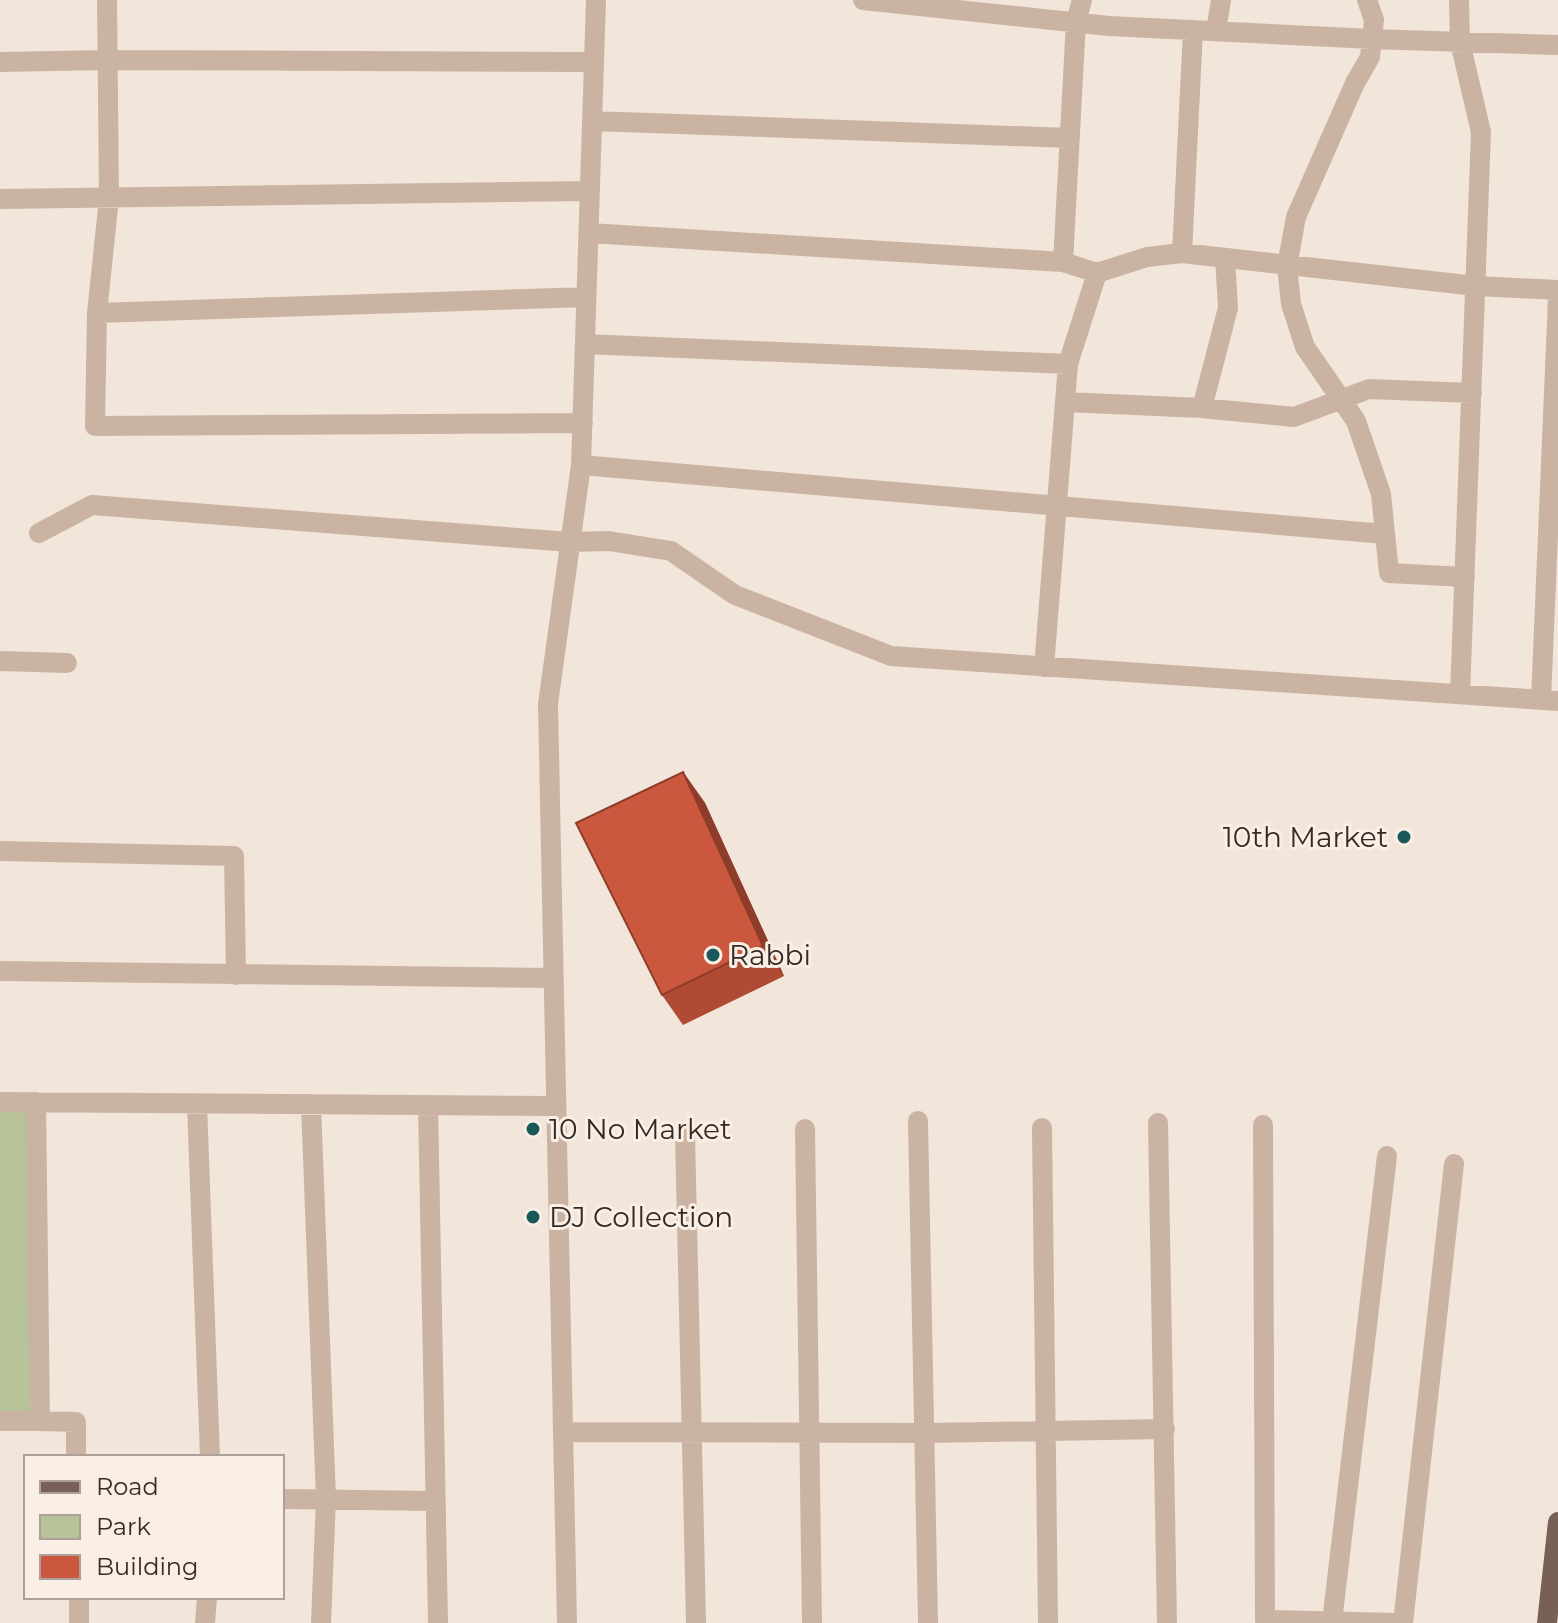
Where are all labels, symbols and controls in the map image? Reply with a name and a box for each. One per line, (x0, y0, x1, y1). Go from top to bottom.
place label: 10th Market (1223, 820, 1388, 854)
marker: 10th Market (1395, 828, 1413, 846)
place label: Rabbi (729, 938, 811, 972)
marker: Rabbi (704, 946, 722, 964)
place label: 10 No Market (549, 1112, 731, 1146)
marker: 10 No Market (524, 1120, 542, 1138)
place label: DJ Collection (549, 1200, 733, 1234)
marker: DJ Collection (524, 1208, 542, 1226)
legend (24, 1455, 284, 1599)
text: Road (96, 1472, 159, 1501)
text: Park (96, 1512, 151, 1541)
text: Building (96, 1552, 199, 1581)

